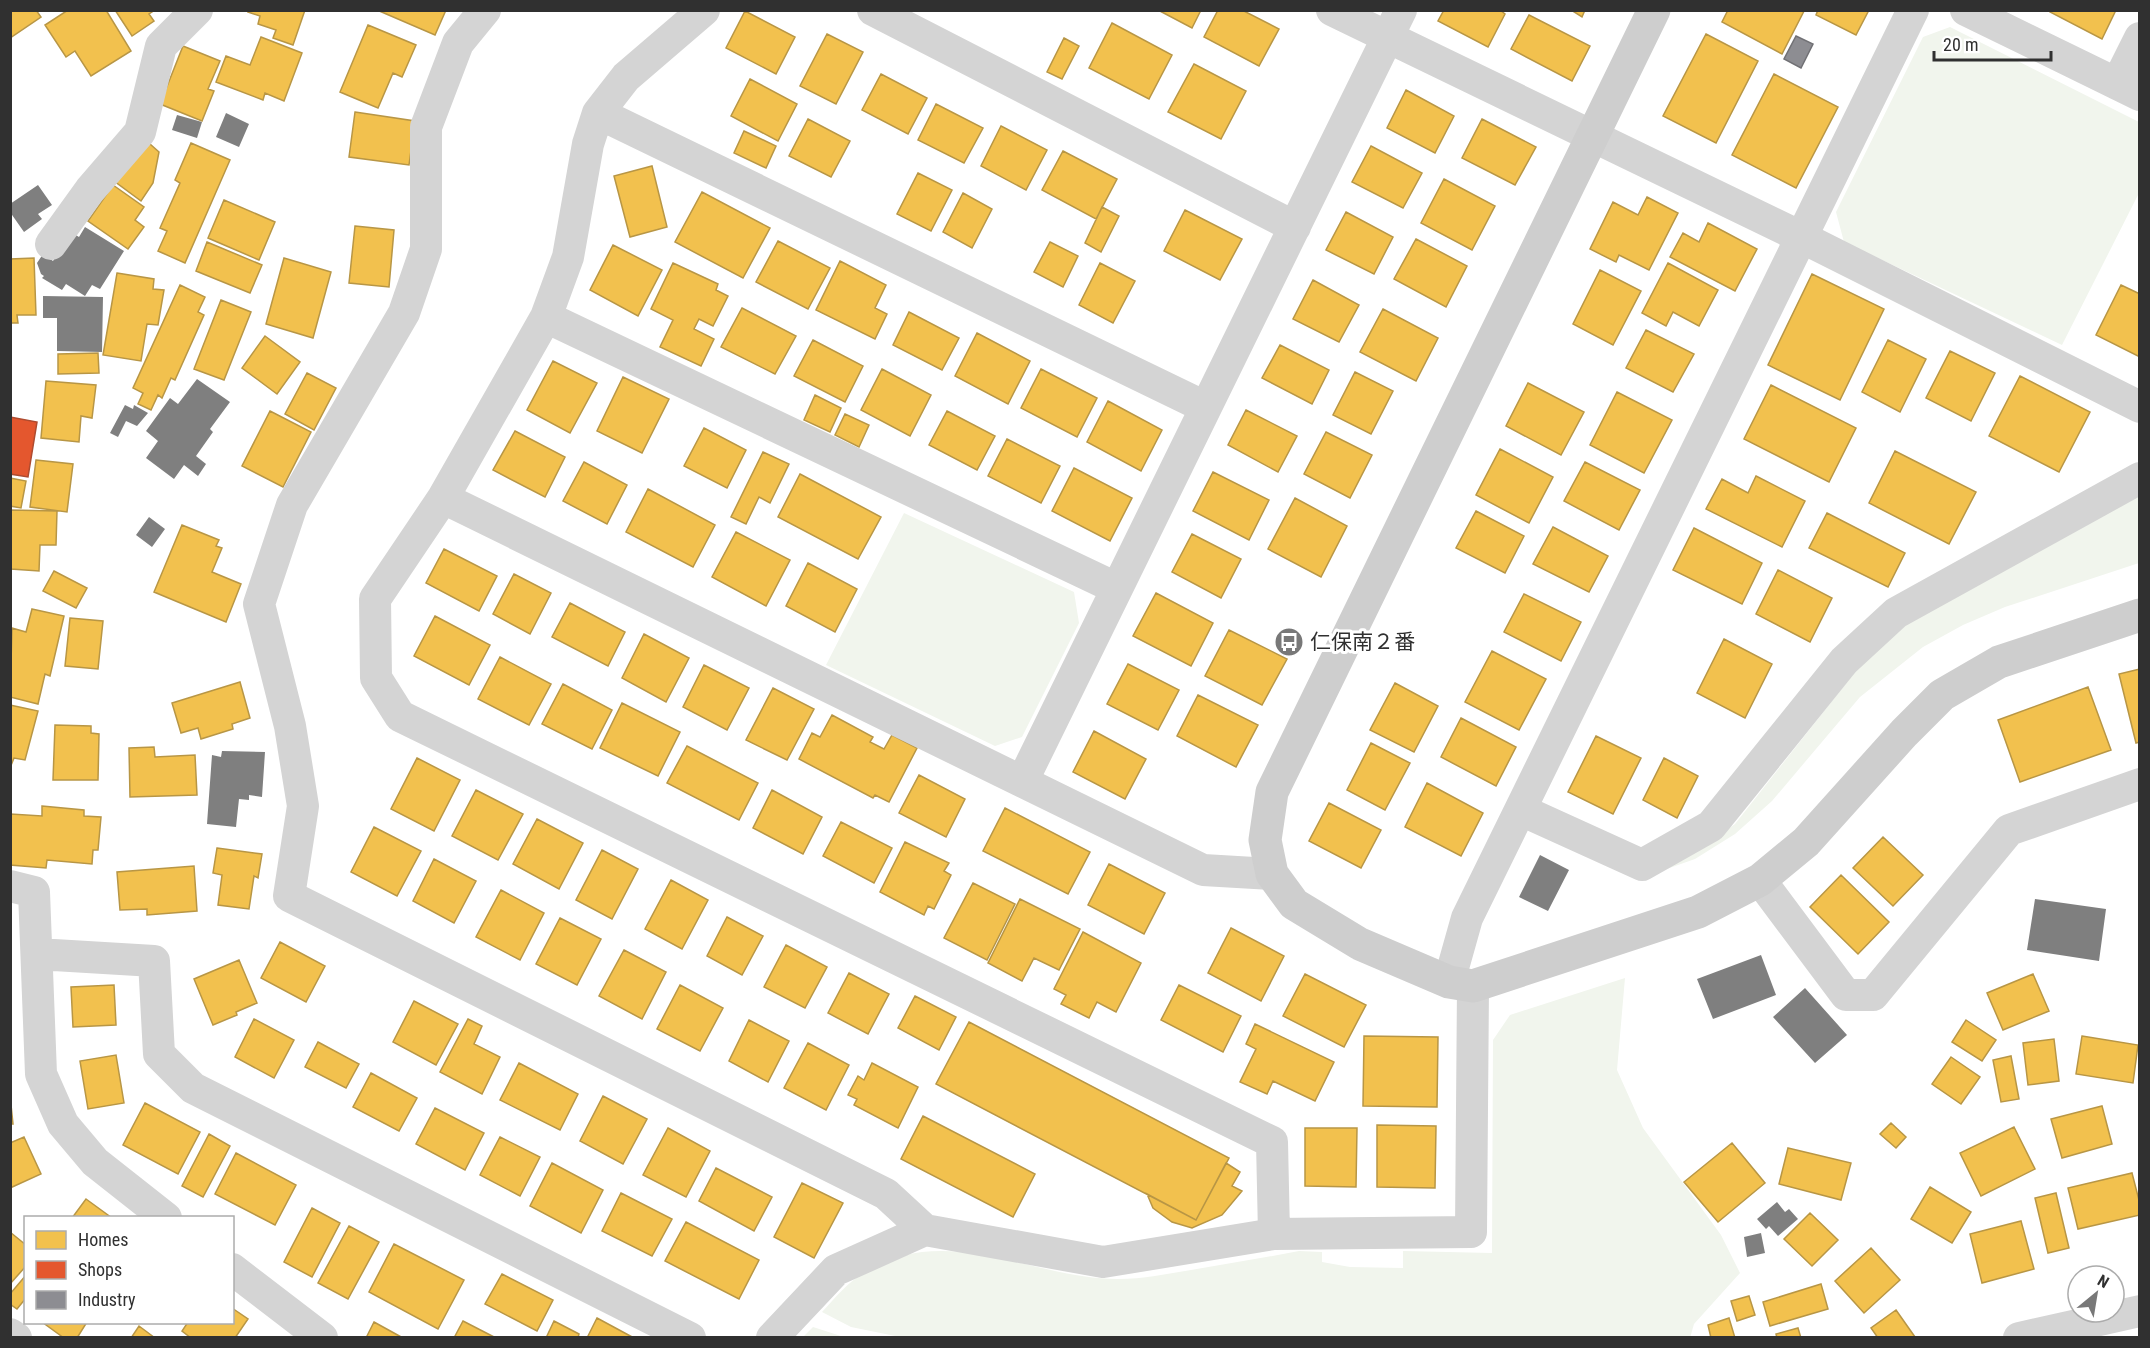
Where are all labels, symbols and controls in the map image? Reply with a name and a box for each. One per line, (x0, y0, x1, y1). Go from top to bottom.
scale bar (1934, 24, 2051, 62)
text: 20 m (1943, 34, 1978, 55)
bus stop icon: 仁保南２番 (1273, 626, 1305, 658)
place label: 仁保南２番 (1310, 630, 1415, 654)
legend (24, 1216, 234, 1324)
text: Homes (78, 1229, 128, 1250)
text: Shops (78, 1259, 122, 1280)
north arrow (2066, 1264, 2126, 1324)
text: N (2094, 1271, 2112, 1292)
text: Industry (78, 1289, 136, 1310)

